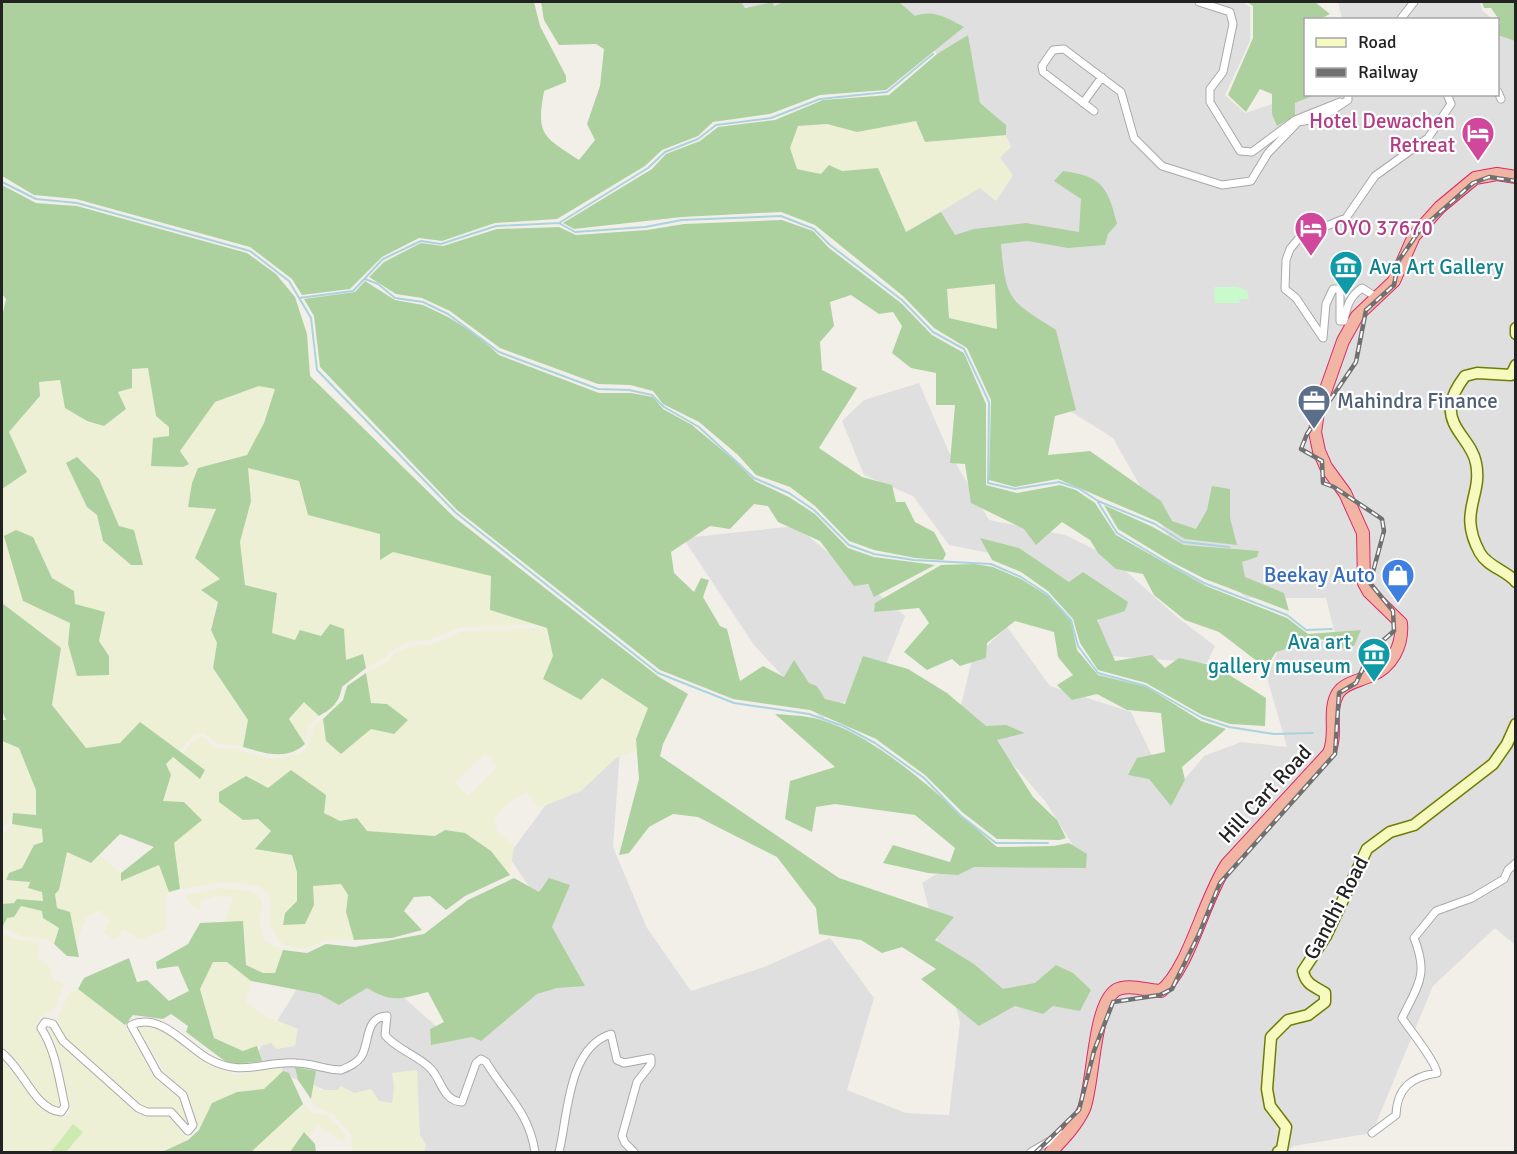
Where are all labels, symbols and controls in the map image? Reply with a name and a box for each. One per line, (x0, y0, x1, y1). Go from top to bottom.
legend (1304, 18, 1499, 96)
text: Road (1358, 31, 1397, 53)
text: Railway (1358, 61, 1419, 83)
place label: Hotel Dewachen Retreat (1309, 108, 1455, 158)
hotel icon: Hotel Dewachen Retreat (1460, 115, 1496, 162)
hotel icon: OYO 37670 (1293, 210, 1329, 257)
place label: OYO 37670 (1334, 215, 1433, 241)
museum icon: Ava Art Gallery (1328, 249, 1364, 296)
place label: Ava Art Gallery (1369, 254, 1504, 280)
office icon: Mahindra Finance (1296, 383, 1332, 430)
place label: Mahindra Finance (1337, 388, 1498, 414)
shop icon: Beekay Auto (1380, 557, 1416, 604)
place label: Beekay Auto (1264, 562, 1375, 588)
place label: Ava art gallery museum (1208, 629, 1351, 679)
museum icon: Ava art gallery museum (1356, 636, 1392, 683)
street label: Hill Cart Road (1213, 739, 1317, 849)
street label: Gandhi Road (1298, 852, 1374, 964)

